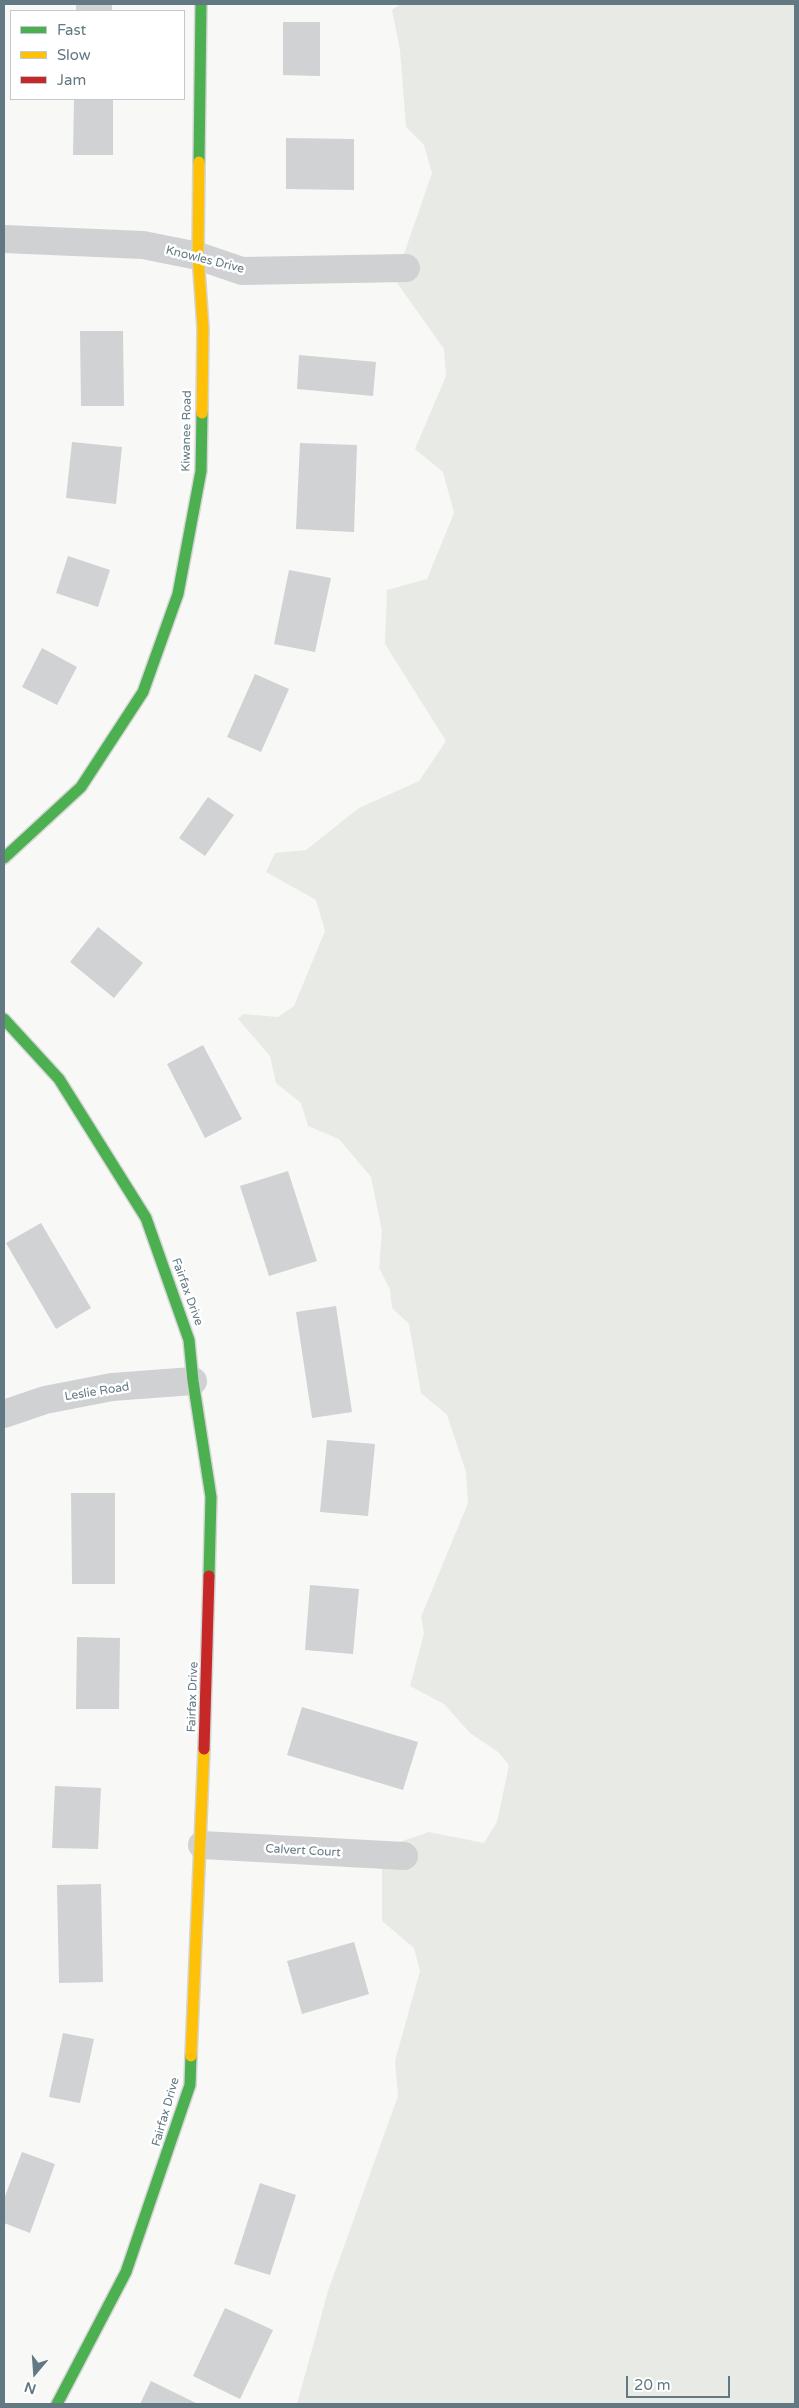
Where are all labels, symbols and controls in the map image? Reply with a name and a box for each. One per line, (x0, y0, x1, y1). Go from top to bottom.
legend (10, 10, 185, 100)
text: Fast (57, 21, 86, 39)
text: Slow (57, 46, 91, 64)
text: Jam (57, 71, 86, 89)
street label: Knowles Drive (164, 243, 246, 277)
street label: Kiwanee Road (179, 390, 195, 472)
street label: Fairfax Drive (168, 1256, 206, 1328)
street label: Leslie Road (64, 1380, 130, 1404)
street label: Fairfax Drive (185, 1661, 201, 1733)
street label: Calvert Court (265, 1842, 341, 1860)
street label: Fairfax Drive (149, 2076, 183, 2148)
north arrow (10, 2348, 60, 2398)
scale bar (629, 2366, 733, 2398)
text: 20 m (634, 2376, 671, 2394)
text: N (22, 2378, 38, 2398)

